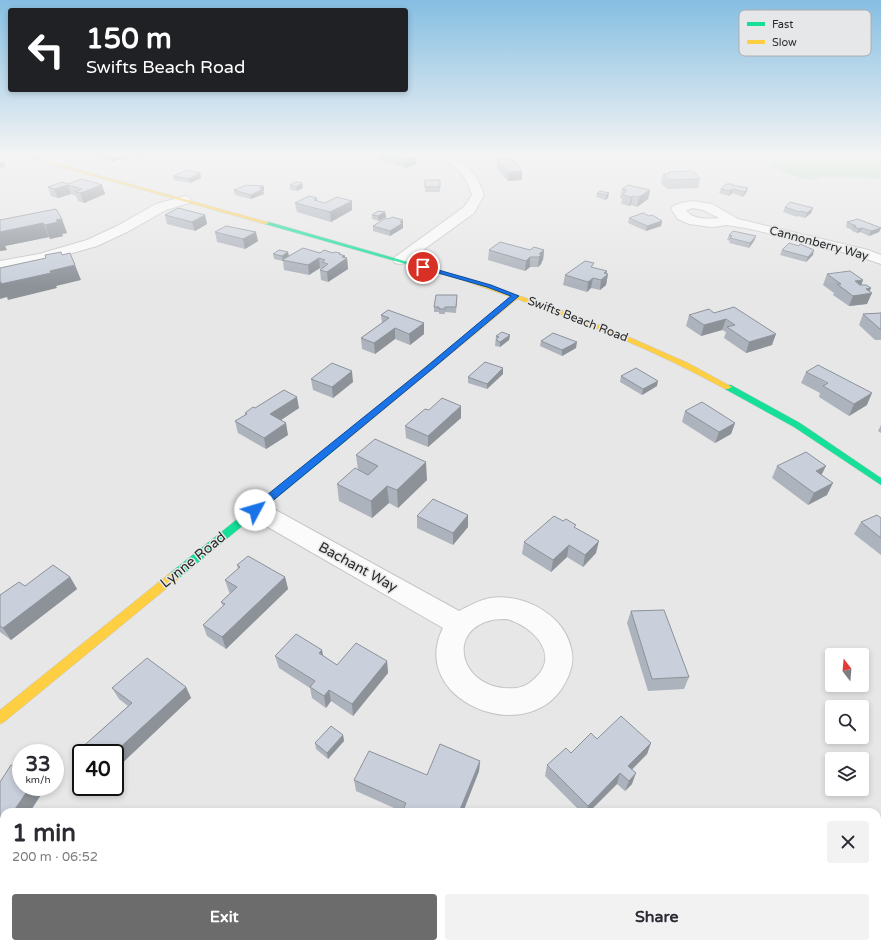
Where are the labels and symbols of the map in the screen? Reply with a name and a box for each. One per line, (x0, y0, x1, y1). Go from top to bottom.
legend (739, 10, 871, 56)
text: Fast (772, 18, 793, 31)
text: Slow (772, 36, 797, 49)
street label: Cannonberry Way (768, 223, 871, 263)
pin (406, 250, 440, 284)
street label: Swifts Beach Road (526, 293, 630, 345)
position arrow (234, 489, 276, 531)
street label: Lynne Road (157, 528, 229, 592)
street label: Bachant Way (316, 538, 401, 596)
north arrow (825, 648, 869, 692)
speed limit sign: 40 (72, 744, 124, 796)

